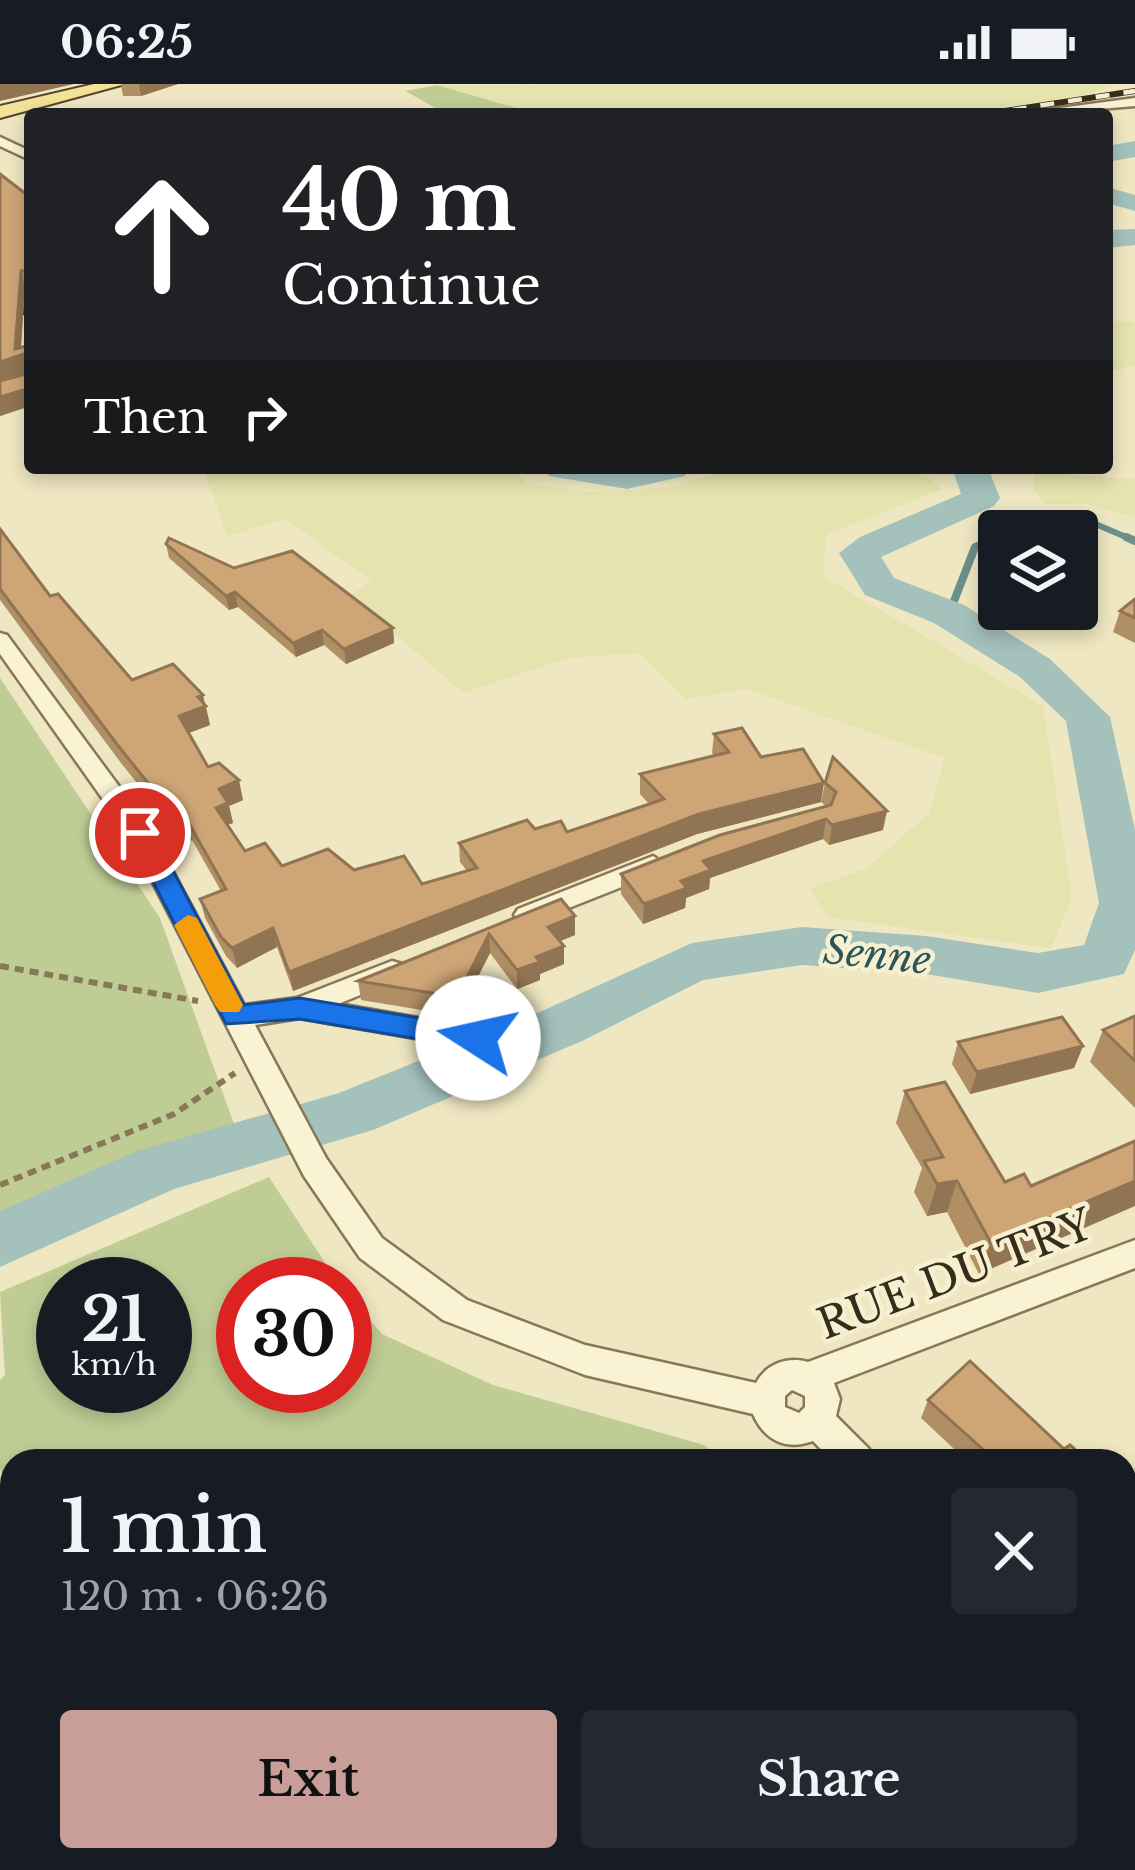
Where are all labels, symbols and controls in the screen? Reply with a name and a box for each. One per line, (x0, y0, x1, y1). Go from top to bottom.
text: 06:25 (60, 14, 193, 70)
text: 40 m (282, 149, 516, 253)
icon: ahead (84, 156, 240, 312)
text: Continue (282, 252, 541, 319)
icon: right (232, 384, 298, 450)
text: Then (84, 389, 208, 445)
map controls (978, 510, 1098, 630)
button: layers (978, 510, 1098, 630)
pin (89, 782, 191, 884)
icon: arrive (107, 800, 173, 866)
water label: Senne (821, 925, 933, 985)
position arrow (415, 975, 541, 1101)
street label: RUE DU TRY (810, 1198, 1100, 1350)
speed limit sign: 30 (216, 1257, 372, 1413)
text: 21 (81, 1283, 147, 1357)
text: km/h (71, 1346, 157, 1383)
text: 1 min (60, 1482, 267, 1571)
button: close (951, 1488, 1077, 1614)
text: 120 m · 06:26 (60, 1572, 329, 1621)
button: Exit (60, 1710, 557, 1848)
button: Share (581, 1710, 1077, 1848)

